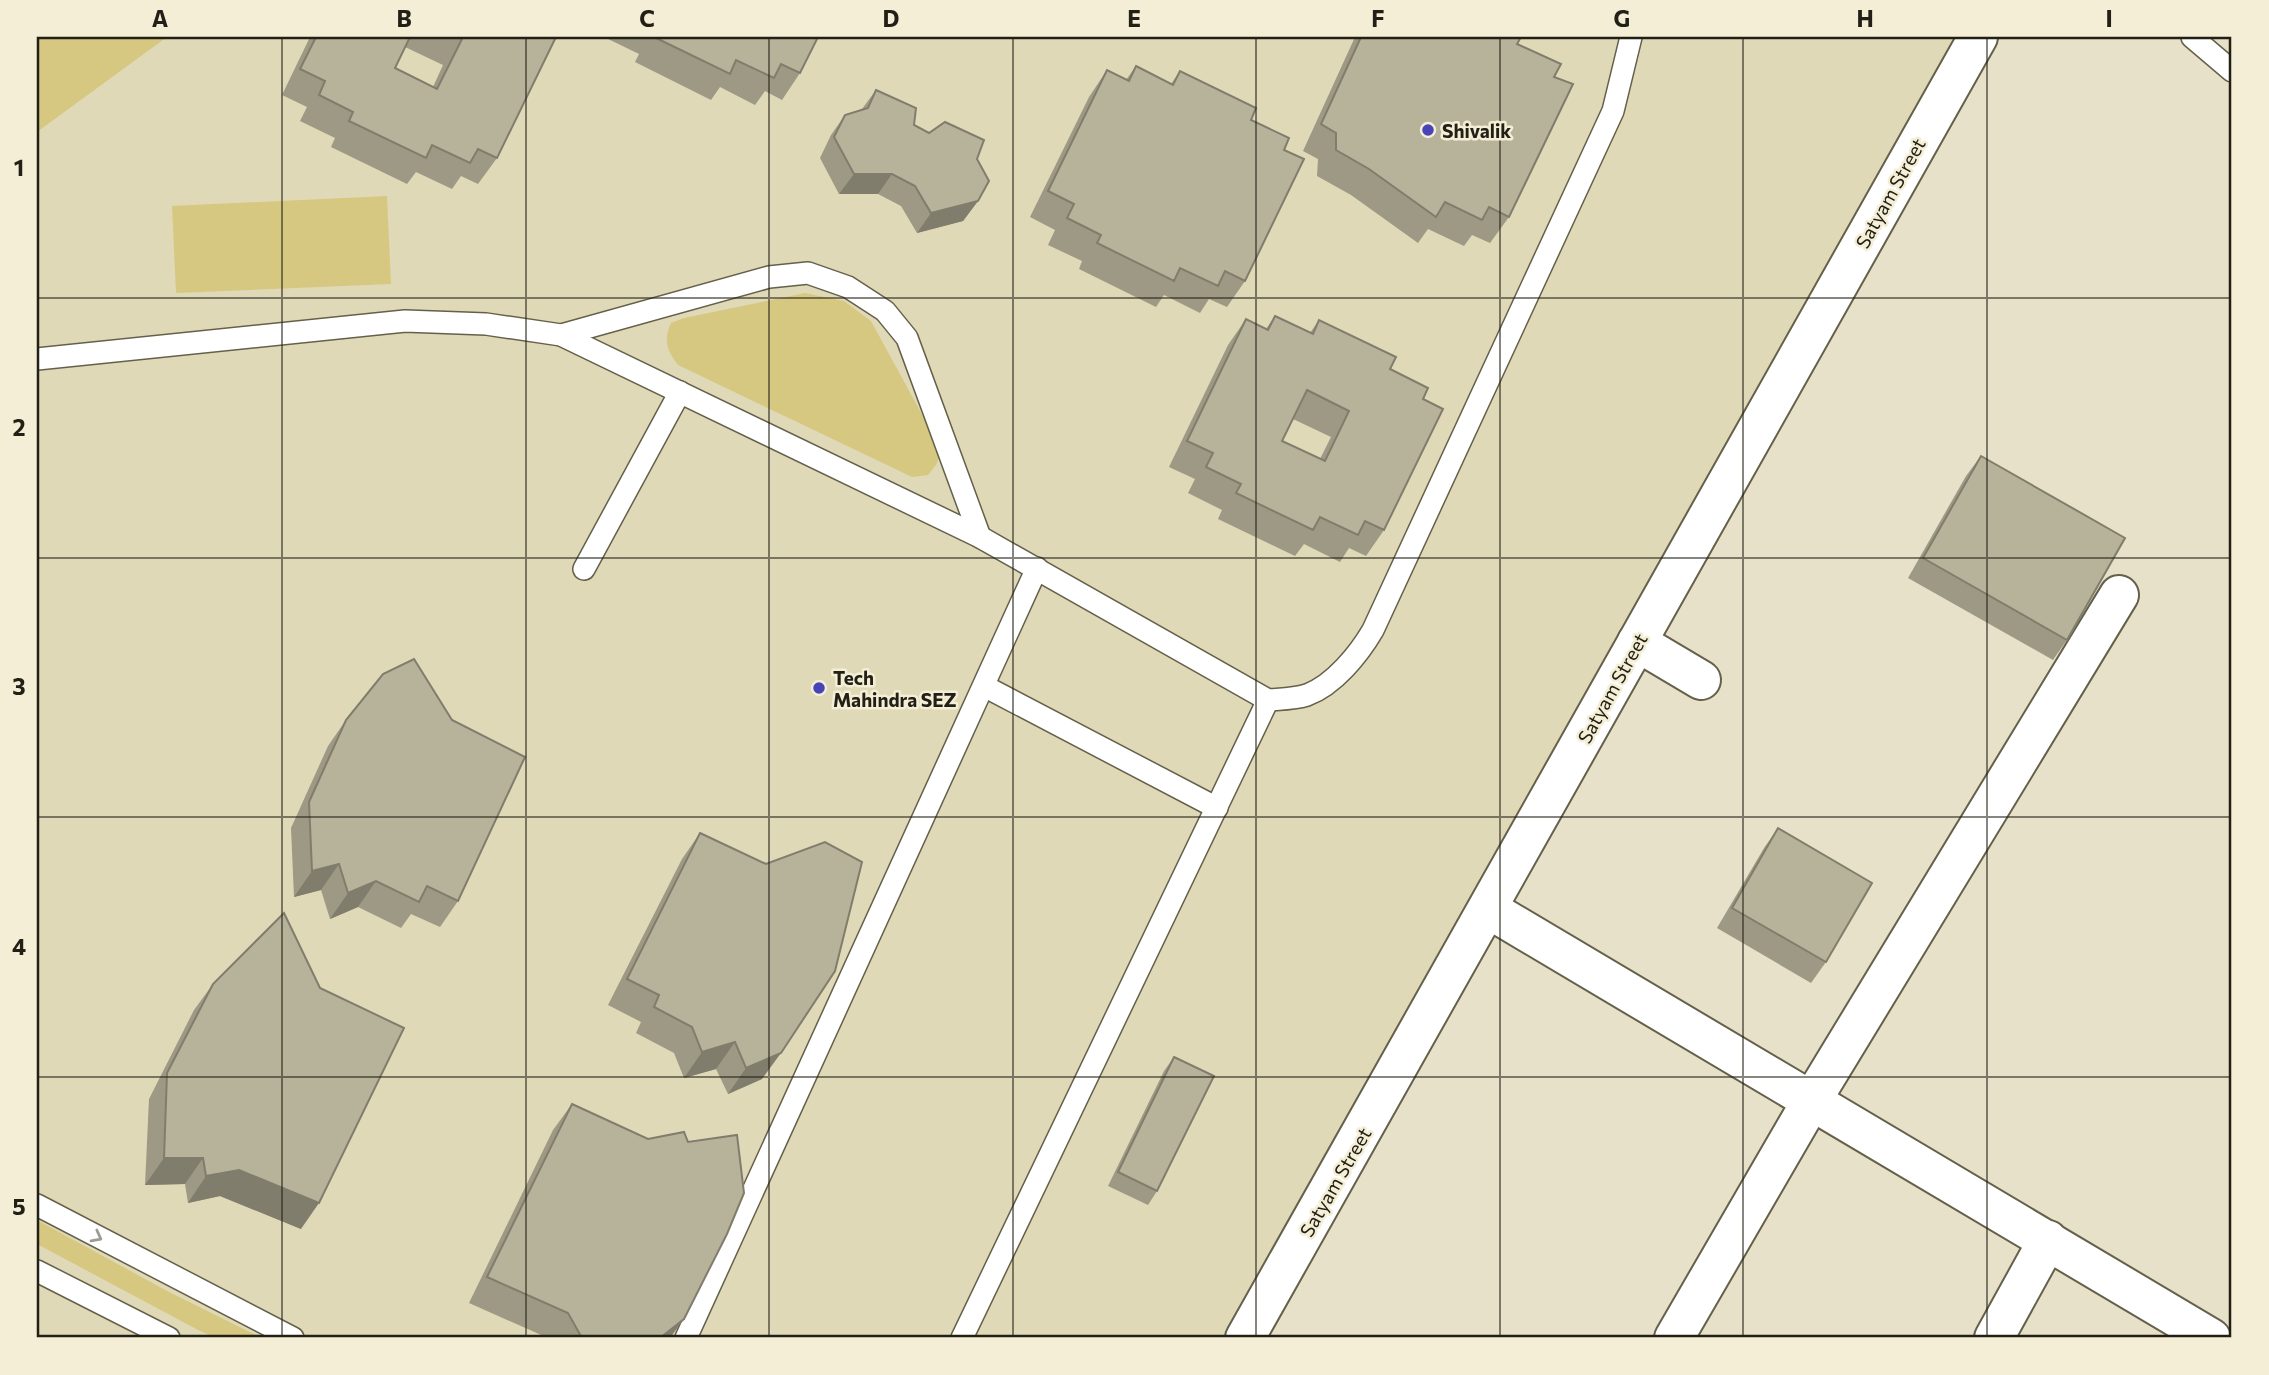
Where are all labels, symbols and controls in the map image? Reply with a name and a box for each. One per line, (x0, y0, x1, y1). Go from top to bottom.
text: A (152, 4, 169, 32)
text: B (396, 4, 412, 32)
text: C (639, 4, 655, 32)
text: D (883, 4, 900, 32)
text: E (1127, 4, 1141, 32)
text: F (1371, 4, 1385, 32)
text: G (1614, 4, 1630, 32)
text: H (1856, 4, 1874, 32)
text: I (2105, 4, 2113, 32)
place label: Shivalik (1442, 119, 1511, 142)
marker: Shivalik (1420, 122, 1436, 138)
street label: Satyam Street (1850, 134, 1930, 252)
text: 1 (14, 153, 24, 181)
text: 2 (12, 413, 26, 441)
street label: Satyam Street (1572, 629, 1652, 747)
place label: Tech Mahindra SEZ (833, 666, 957, 711)
text: 3 (12, 672, 26, 700)
marker: Tech Mahindra SEZ (811, 680, 827, 696)
text: 4 (12, 932, 26, 960)
street label: Satyam Street (1294, 1123, 1376, 1241)
text: 5 (12, 1192, 26, 1220)
one-way arrow (90, 1228, 102, 1242)

